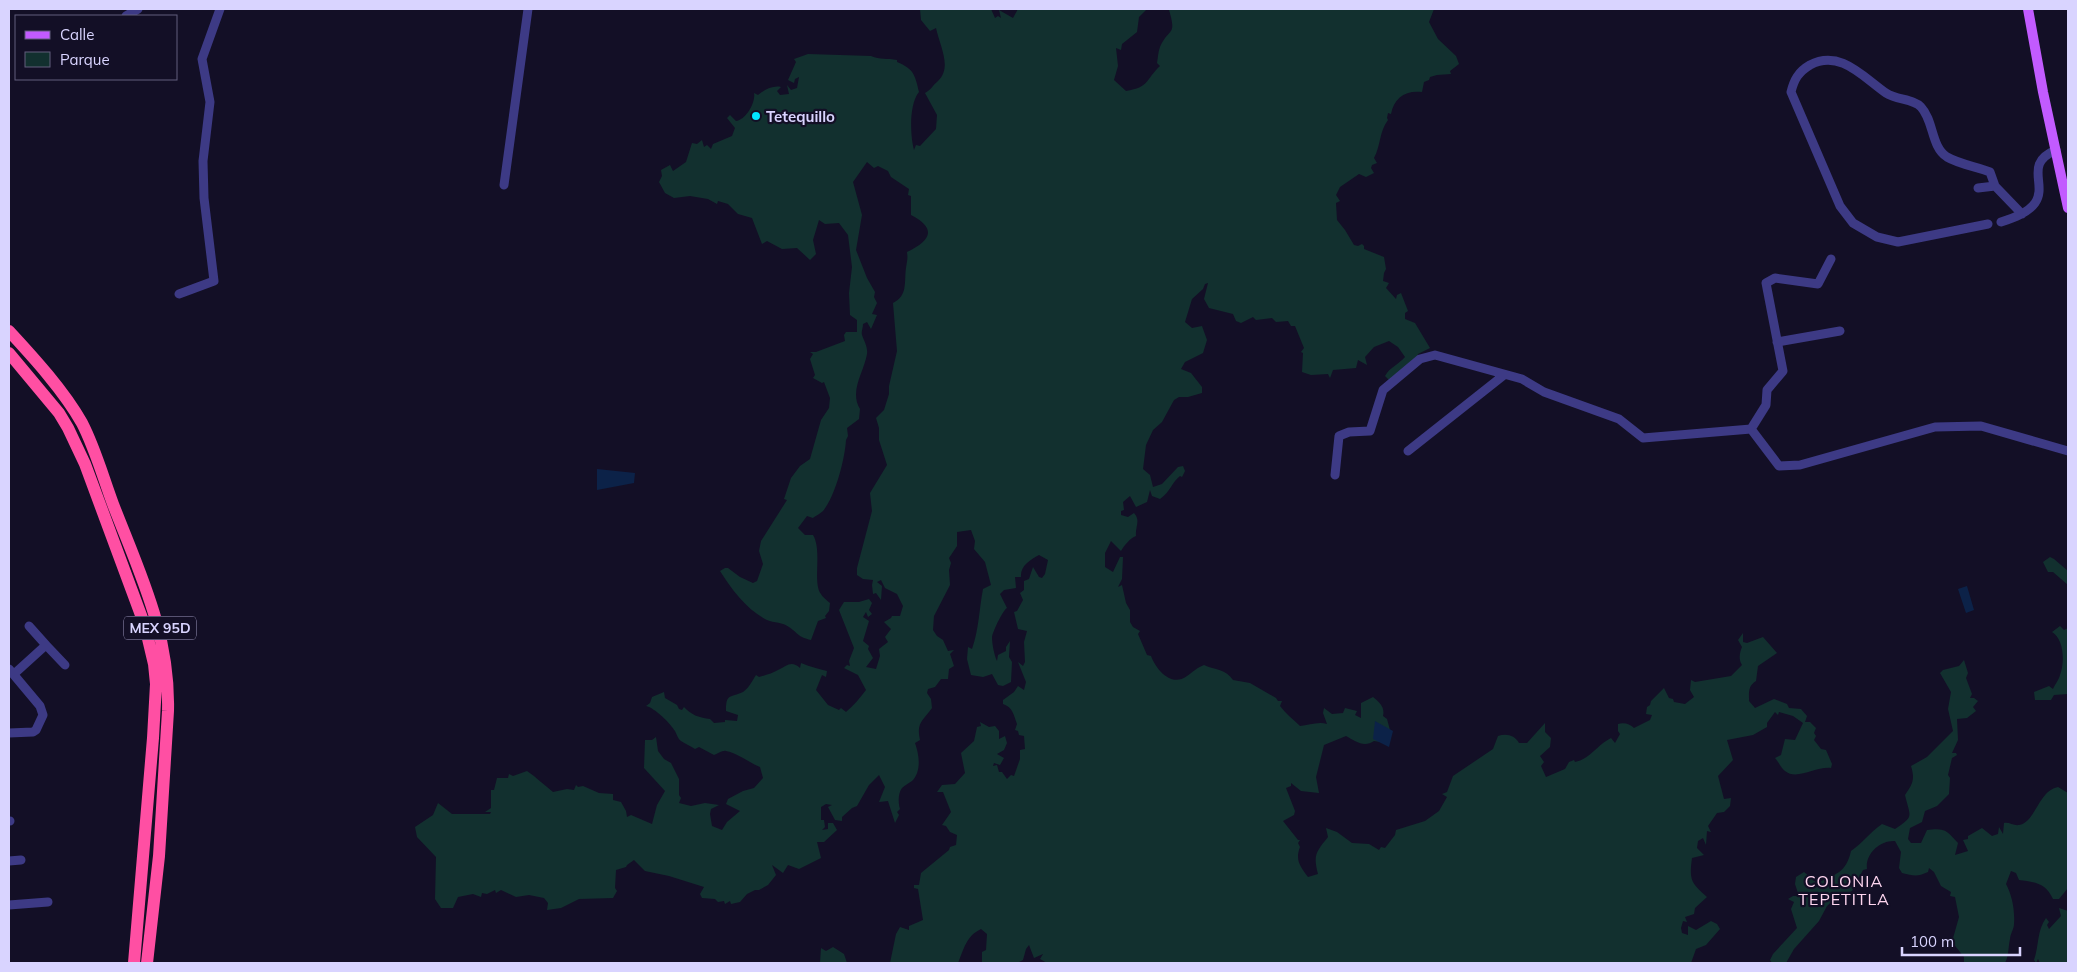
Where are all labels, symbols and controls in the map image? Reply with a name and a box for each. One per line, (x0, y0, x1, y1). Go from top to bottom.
legend (15, 15, 178, 80)
text: Calle (60, 25, 94, 44)
text: Parque (60, 50, 110, 69)
place label: Tetequillo (766, 107, 835, 126)
marker: Tetequillo (750, 110, 762, 122)
road number: MEX 95D (124, 616, 196, 640)
district label: COLONIA TEPETITLA (1798, 871, 1890, 909)
scale bar (1902, 924, 2020, 956)
text: 100 m (1910, 932, 1954, 951)

